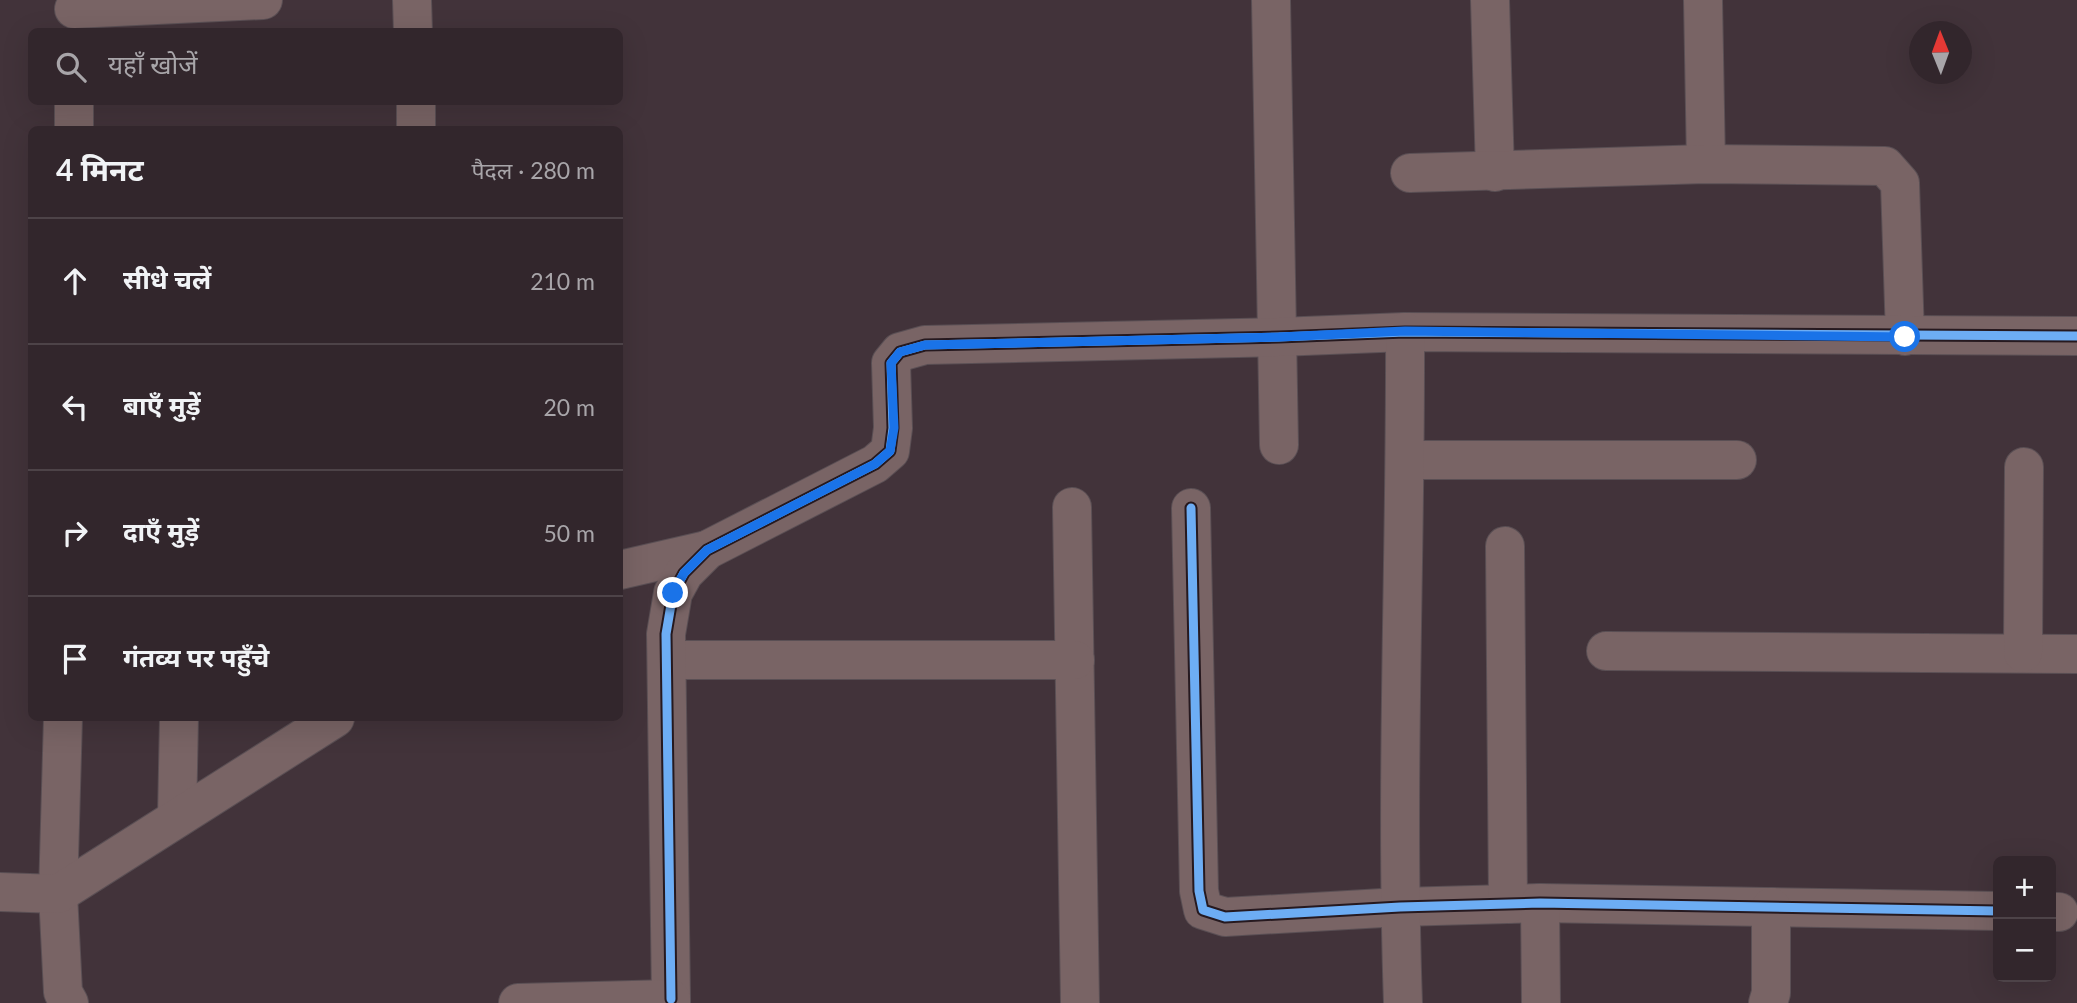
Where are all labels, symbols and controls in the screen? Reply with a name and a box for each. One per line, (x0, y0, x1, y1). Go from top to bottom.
north arrow (1909, 21, 1972, 84)
search box (28, 28, 623, 105)
icon: search (52, 48, 90, 86)
text: यहाँ खोजें (108, 48, 198, 80)
text: 4 मिनट (56, 151, 144, 187)
text: पैदल · 280 m (472, 156, 595, 184)
icon: ahead (56, 262, 94, 300)
text: सीधे चलें (123, 263, 211, 295)
text: 210 m (530, 267, 595, 295)
route start (1889, 321, 1920, 352)
icon: left (56, 388, 94, 426)
text: बाएँ मुड़ें (123, 389, 201, 421)
text: 20 m (544, 393, 595, 421)
icon: right (56, 514, 94, 552)
text: दाएँ मुड़ें (123, 515, 199, 547)
text: 50 m (544, 519, 595, 547)
route end (657, 577, 688, 608)
icon: arrive (56, 640, 94, 678)
text: गंतव्य पर पहुँचे (123, 641, 269, 673)
map controls (1993, 856, 2056, 982)
button: + (1993, 856, 2056, 919)
button: − (1993, 919, 2056, 982)

